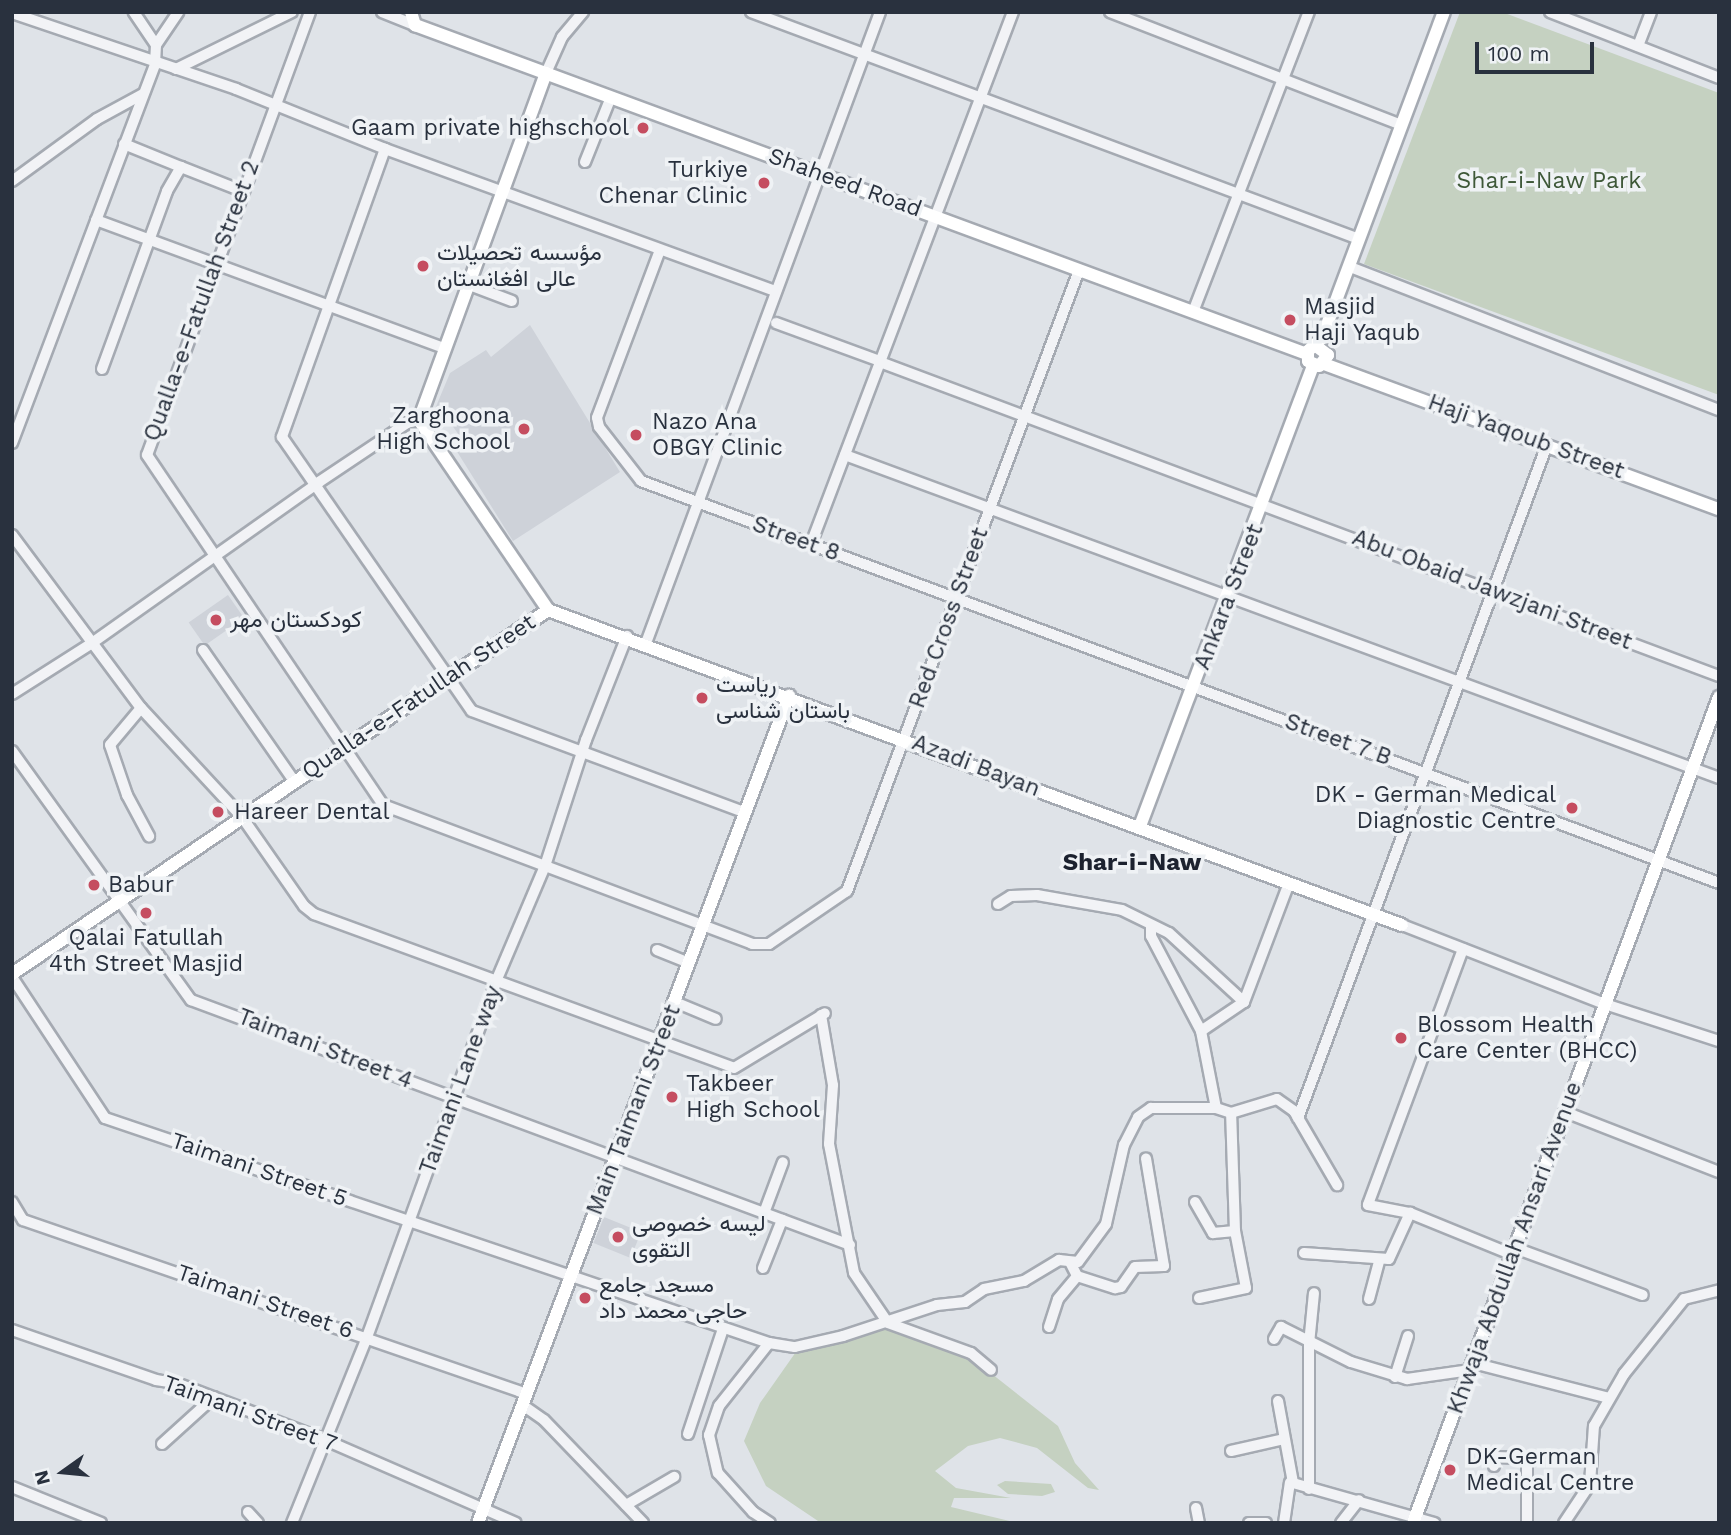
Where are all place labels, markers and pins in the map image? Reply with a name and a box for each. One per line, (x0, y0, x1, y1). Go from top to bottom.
place label: Gaam private highschool (351, 114, 629, 142)
marker: Gaam private highschool (635, 120, 651, 136)
place label: Turkiye Chenar Clinic (598, 156, 748, 210)
marker: Turkiye Chenar Clinic (754, 173, 774, 193)
place label: مؤسسه تحصیلات عالی افغانستان (437, 239, 602, 293)
marker: مؤسسه تحصیلات عالی افغانستان (415, 258, 431, 274)
place label: Masjid Haji Yaqub (1304, 293, 1421, 347)
marker: Masjid Haji Yaqub (1282, 312, 1298, 328)
place label: Zarghoona High School (376, 402, 510, 456)
place label: Nazo Ana OBGY Clinic (652, 408, 784, 462)
marker: Zarghoona High School (516, 421, 532, 437)
marker: Nazo Ana OBGY Clinic (626, 425, 646, 445)
place label: کودکستان مهر (230, 606, 362, 634)
marker: کودکستان مهر (208, 612, 224, 628)
place label: ریاست باستان شناسی (716, 671, 850, 725)
marker: ریاست باستان شناسی (694, 690, 710, 706)
place label: DK - German Medical Diagnostic Centre (1314, 781, 1556, 835)
place label: Hareer Dental (234, 798, 390, 826)
marker: DK - German Medical Diagnostic Centre (1562, 798, 1582, 818)
marker: Hareer Dental (208, 802, 228, 822)
place label: Babur (108, 871, 174, 899)
marker: Babur (86, 877, 102, 893)
marker: Qalai Fatullah 4th Street Masjid (138, 905, 154, 921)
place label: Qalai Fatullah 4th Street Masjid (49, 924, 243, 978)
place label: Blossom Health Care Center (BHCC) (1417, 1011, 1638, 1065)
marker: Blossom Health Care Center (BHCC) (1391, 1028, 1411, 1048)
place label: Takbeer High School (686, 1070, 820, 1124)
marker: Takbeer High School (664, 1089, 680, 1105)
place label: لیسه خصوصی التقوی (632, 1210, 766, 1264)
marker: لیسه خصوصی التقوی (610, 1229, 626, 1245)
place label: مسجد جامع حاجی محمد داد (599, 1271, 747, 1325)
marker: مسجد جامع حاجی محمد داد (577, 1290, 593, 1306)
place label: DK-German Medical Centre (1466, 1443, 1635, 1497)
marker: DK-German Medical Centre (1440, 1460, 1460, 1480)

